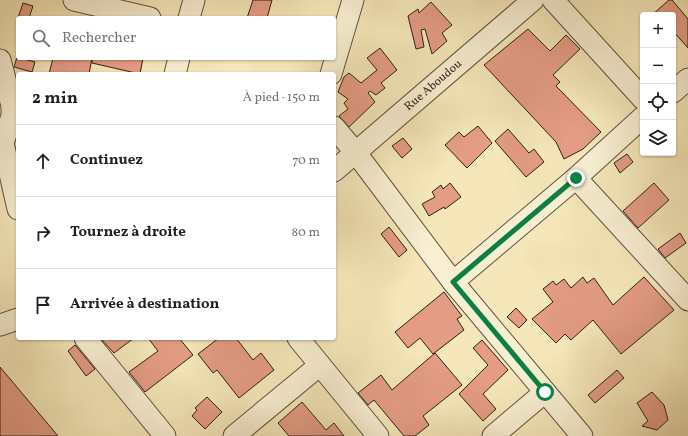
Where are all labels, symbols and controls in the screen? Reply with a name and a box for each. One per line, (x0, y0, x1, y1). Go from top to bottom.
map controls (640, 12, 676, 156)
button: + (640, 12, 676, 48)
search box (16, 16, 336, 60)
icon: search (30, 27, 52, 49)
text: Rechercher (62, 28, 136, 49)
button: − (640, 48, 676, 84)
street label: Rue Aboudou (401, 56, 466, 115)
button: locate (640, 84, 676, 120)
text: 2 min (32, 87, 78, 110)
text: À pied · 150 m (243, 89, 320, 107)
button: layers (640, 120, 676, 156)
icon: ahead (32, 150, 54, 172)
text: Continuez (70, 150, 143, 171)
text: 70 m (292, 152, 320, 170)
route end (567, 169, 585, 187)
icon: right (32, 222, 54, 244)
text: Tournez à droite (70, 222, 186, 243)
text: 80 m (291, 224, 320, 242)
icon: arrive (32, 294, 54, 316)
text: Arrivée à destination (70, 294, 219, 315)
route start (536, 383, 554, 401)

